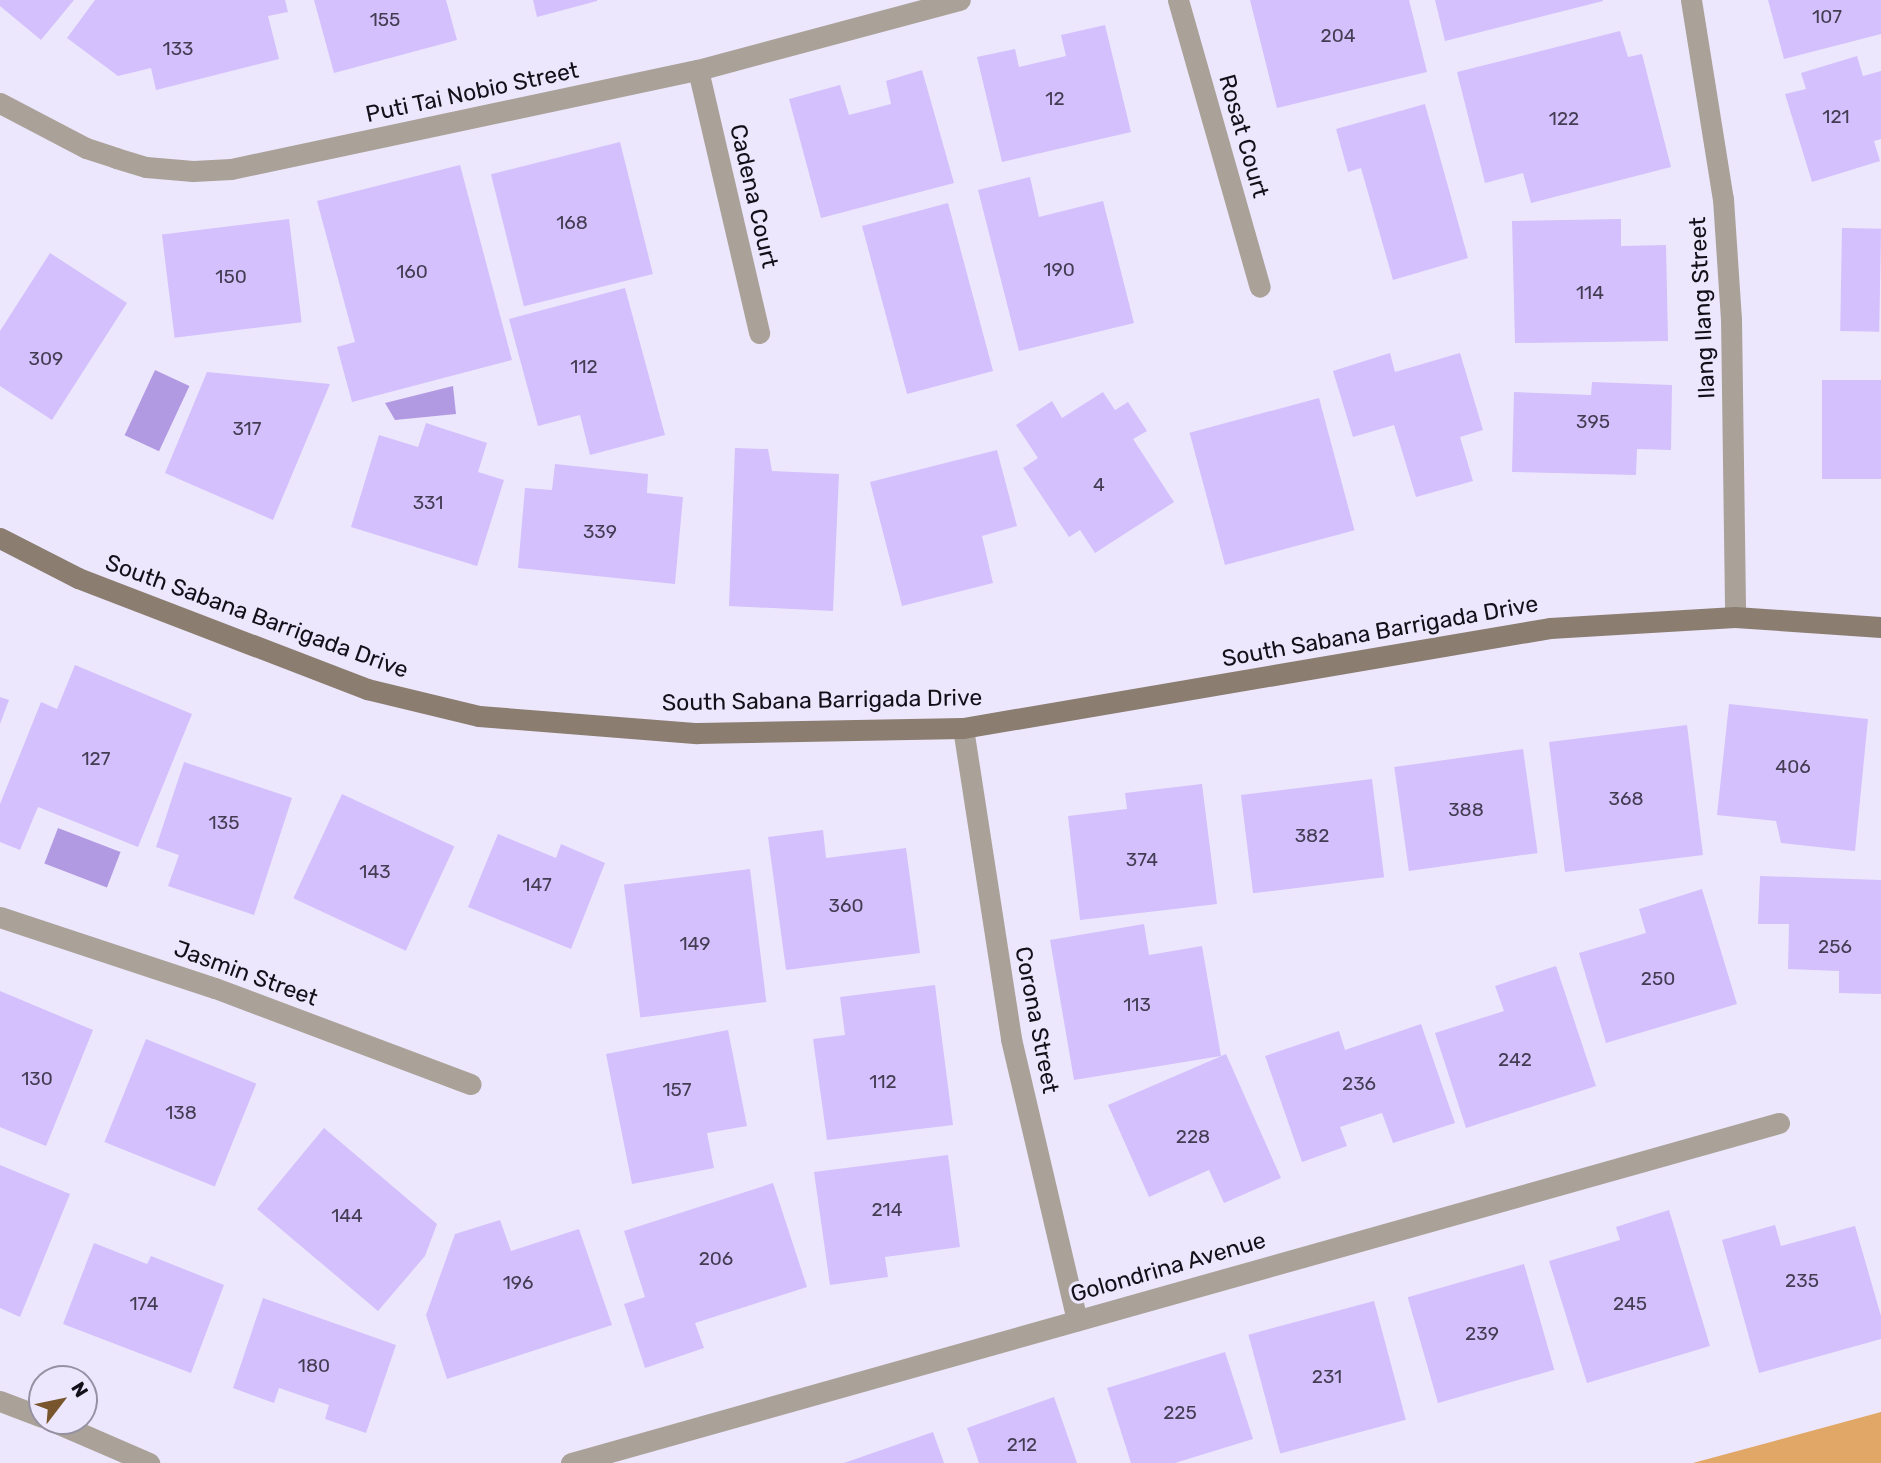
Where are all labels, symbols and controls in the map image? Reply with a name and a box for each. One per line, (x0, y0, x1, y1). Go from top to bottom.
house number: 107 (1812, 6, 1842, 28)
house number: 155 (370, 9, 400, 31)
house number: 204 (1320, 25, 1356, 47)
house number: 133 (163, 38, 193, 60)
street label: Puti Tai Nobio Street (363, 56, 581, 128)
street label: Rosat Court (1213, 71, 1275, 201)
house number: 12 (1045, 88, 1065, 110)
house number: 121 (1822, 106, 1850, 128)
house number: 122 (1549, 108, 1579, 130)
street label: Cadena Court (724, 121, 784, 271)
house number: 168 (556, 212, 588, 234)
street label: Ilang Ilang Street (1683, 216, 1721, 400)
house number: 190 (1043, 259, 1075, 281)
house number: 160 (396, 261, 428, 283)
house number: 150 (215, 266, 247, 288)
house number: 114 (1576, 282, 1604, 304)
house number: 309 (29, 348, 63, 370)
house number: 112 (570, 356, 598, 378)
house number: 395 (1576, 411, 1610, 433)
house number: 317 (233, 418, 261, 440)
house number: 4 (1093, 474, 1105, 496)
house number: 331 (413, 492, 443, 514)
house number: 339 (583, 521, 617, 543)
street label: South Sabana Barrigada Drive (102, 548, 412, 684)
street label: South Sabana Barrigada Drive (1220, 590, 1540, 672)
street label: South Sabana Barrigada Drive (662, 683, 982, 717)
house number: 127 (81, 748, 111, 770)
house number: 406 (1775, 756, 1811, 778)
house number: 368 (1609, 788, 1643, 810)
house number: 388 (1448, 799, 1484, 821)
house number: 135 (209, 812, 239, 834)
house number: 382 (1295, 825, 1329, 847)
house number: 374 (1126, 849, 1158, 871)
house number: 143 (359, 861, 391, 883)
house number: 147 (522, 874, 552, 896)
house number: 360 (829, 895, 863, 917)
house number: 149 (679, 933, 711, 955)
street label: Jasmin Street (170, 934, 322, 1012)
house number: 256 (1818, 936, 1852, 958)
street label: Corona Street (1009, 944, 1065, 1096)
house number: 250 (1641, 968, 1675, 990)
house number: 113 (1123, 994, 1151, 1016)
house number: 242 (1498, 1049, 1532, 1071)
house number: 130 (21, 1068, 53, 1090)
house number: 112 (869, 1071, 897, 1093)
house number: 236 (1342, 1073, 1376, 1095)
house number: 157 (662, 1079, 692, 1101)
house number: 138 (165, 1102, 197, 1124)
house number: 228 (1176, 1126, 1210, 1148)
house number: 214 (871, 1199, 903, 1221)
house number: 144 (331, 1205, 363, 1227)
street label: Golondrina Avenue (1067, 1226, 1269, 1308)
house number: 206 (699, 1248, 733, 1270)
house number: 235 (1785, 1270, 1819, 1292)
house number: 196 (503, 1272, 533, 1294)
house number: 174 (129, 1293, 159, 1315)
house number: 245 (1613, 1293, 1647, 1315)
house number: 239 (1465, 1323, 1499, 1345)
house number: 180 (298, 1355, 330, 1377)
north arrow (28, 1365, 98, 1435)
house number: 231 (1312, 1366, 1342, 1388)
text: N (66, 1378, 93, 1402)
house number: 225 (1163, 1402, 1197, 1424)
house number: 212 (1007, 1434, 1037, 1456)

